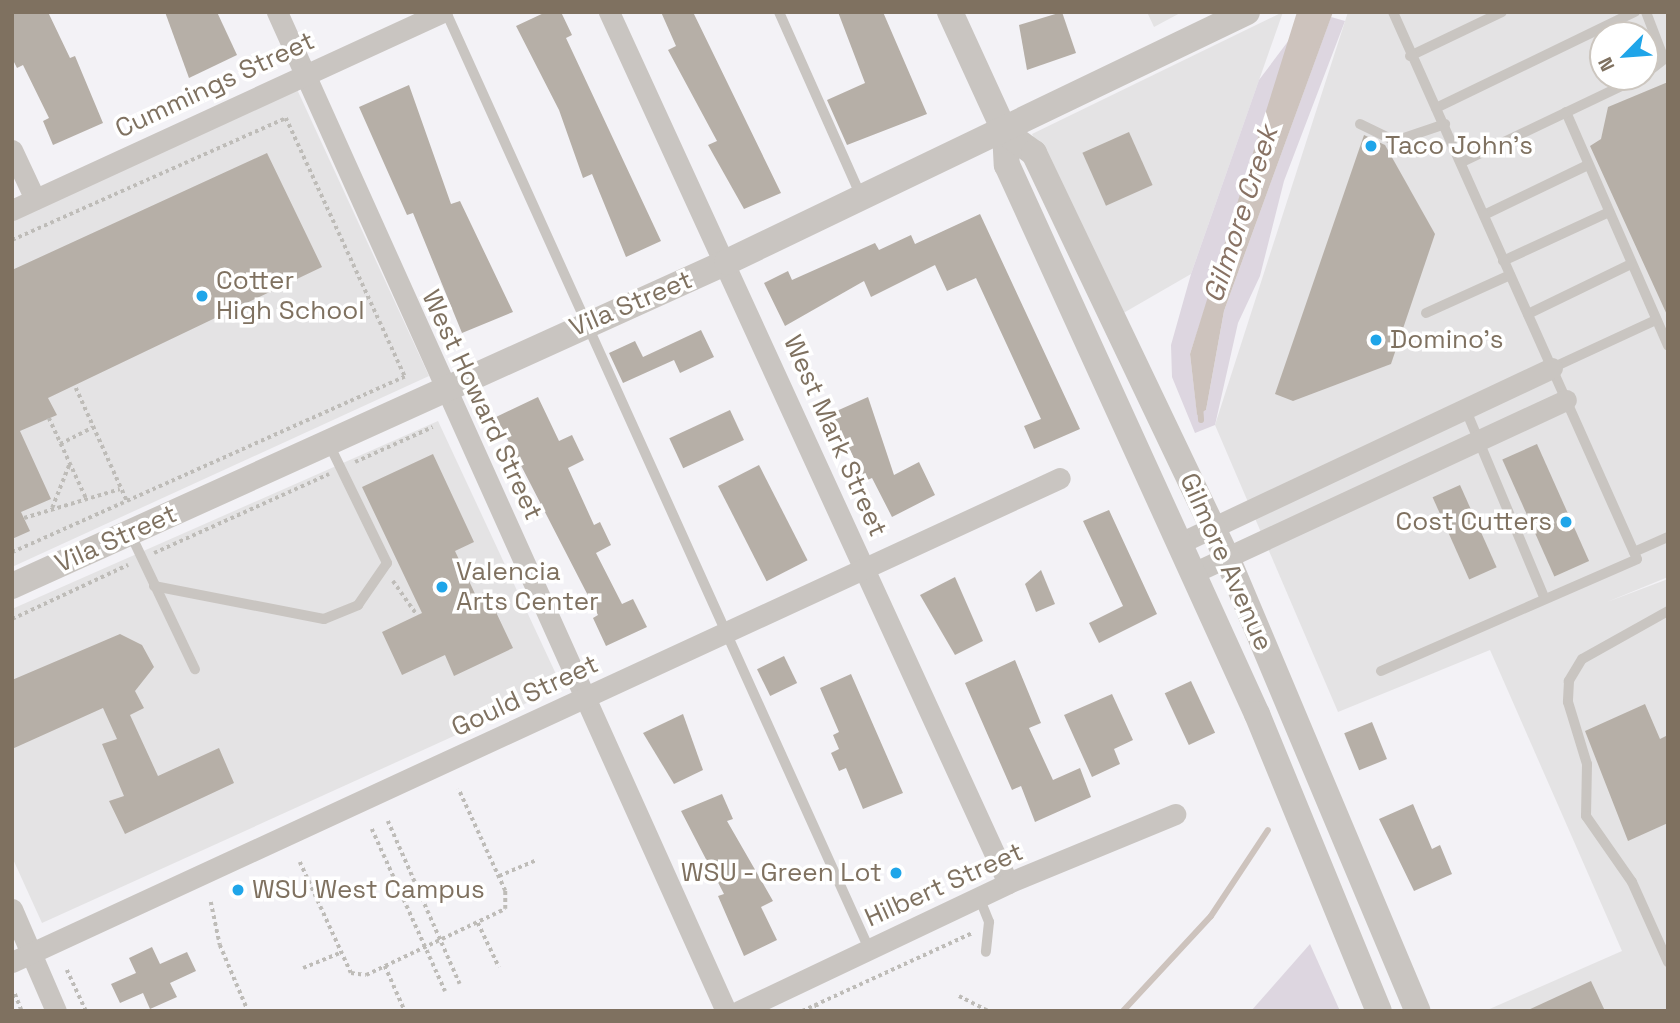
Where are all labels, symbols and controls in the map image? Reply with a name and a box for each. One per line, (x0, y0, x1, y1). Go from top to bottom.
north arrow (1589, 21, 1659, 91)
street label: Cummings Street (110, 25, 320, 145)
text: N (1592, 53, 1620, 75)
water label: Gilmore Creek (1196, 121, 1284, 307)
place label: Taco John's (1385, 130, 1533, 162)
marker: Taco John's (1363, 138, 1379, 154)
street label: Vila Street (565, 264, 697, 344)
place label: Cotter High School (216, 265, 365, 326)
street label: West Howard Street (415, 285, 549, 525)
marker: Cotter High School (194, 288, 210, 304)
place label: Domino's (1390, 324, 1503, 356)
street label: West Mark Street (777, 330, 893, 542)
marker: Domino's (1368, 332, 1384, 348)
street label: Gilmore Avenue (1173, 468, 1279, 656)
street label: Vila Street (50, 498, 182, 580)
place label: Cost Cutters (1396, 506, 1552, 538)
marker: Cost Cutters (1558, 514, 1574, 530)
place label: Valencia Arts Center (456, 556, 599, 618)
marker: Valencia Arts Center (434, 579, 450, 595)
street label: Gould Street (447, 648, 603, 744)
street label: Hilbert Street (860, 836, 1028, 934)
place label: WSU - Green Lot (679, 857, 882, 889)
marker: WSU - Green Lot (888, 865, 904, 881)
place label: WSU West Campus (252, 874, 485, 906)
marker: WSU West Campus (230, 882, 246, 898)

